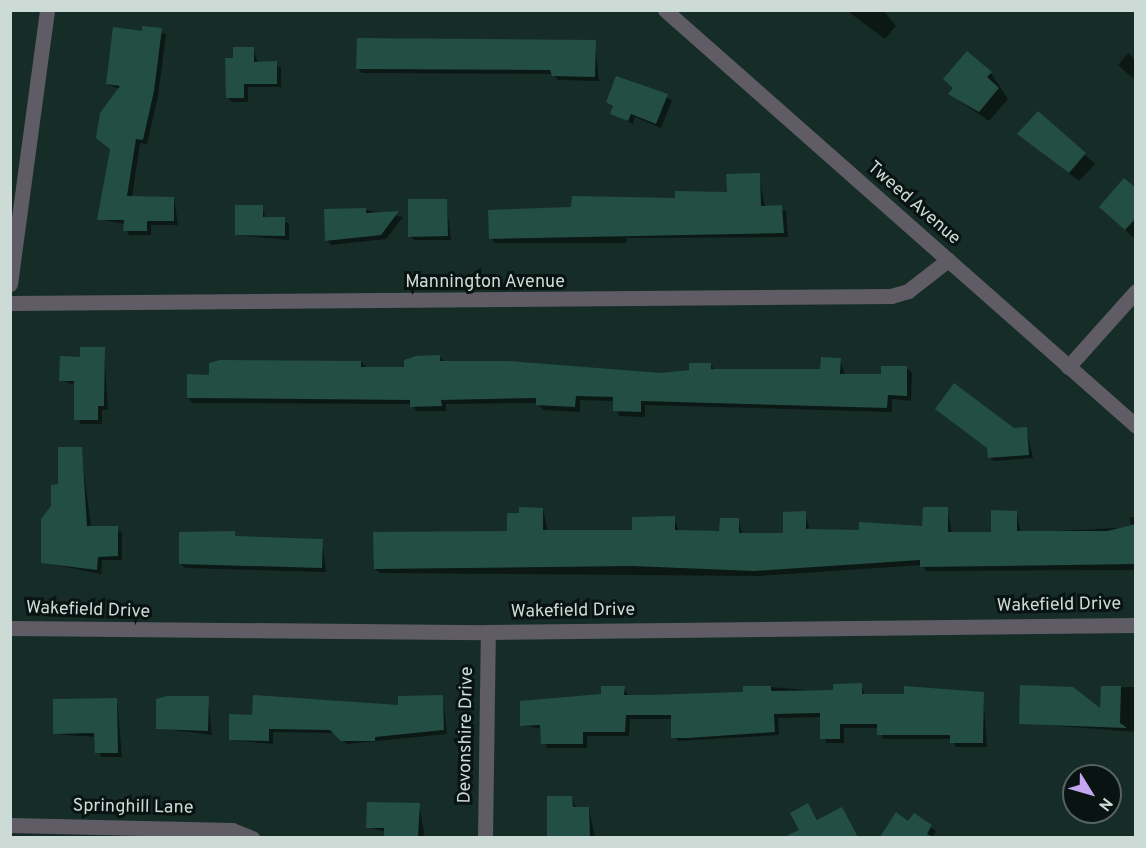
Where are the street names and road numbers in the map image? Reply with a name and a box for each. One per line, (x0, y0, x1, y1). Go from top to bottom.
street label: Tweed Avenue (862, 157, 964, 251)
street label: Mannington Avenue (405, 272, 565, 294)
street label: Wakefield Drive (997, 594, 1121, 618)
street label: Wakefield Drive (25, 598, 151, 624)
street label: Wakefield Drive (511, 600, 635, 624)
street label: Devonshire Drive (455, 666, 479, 804)
street label: Springhill Lane (72, 796, 194, 820)

